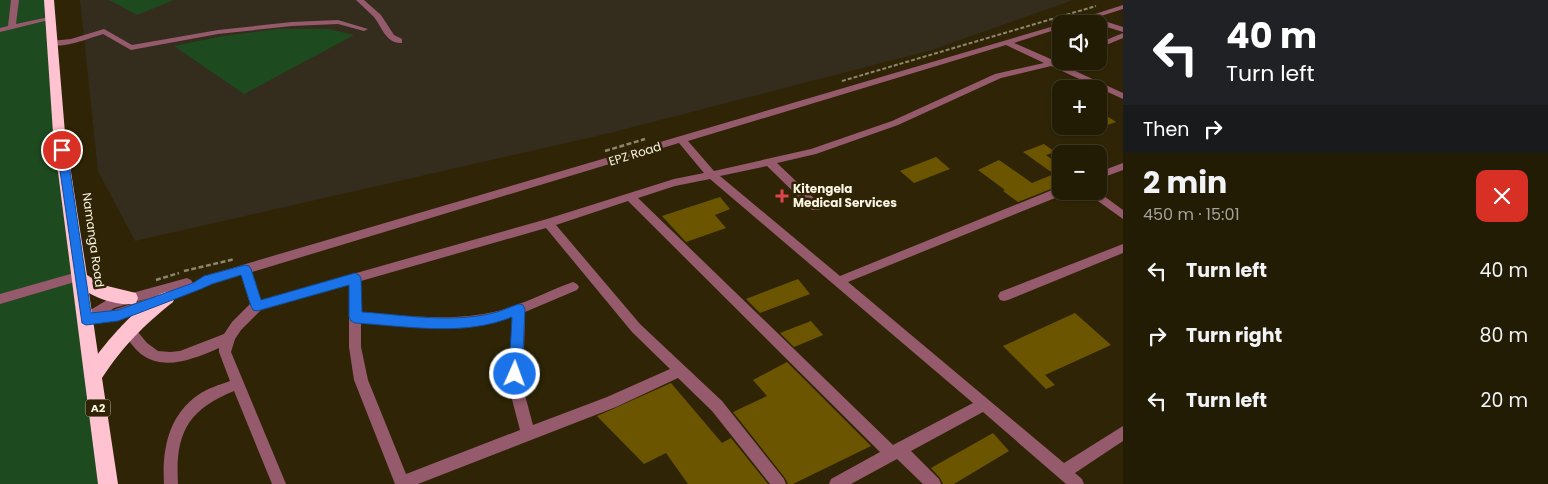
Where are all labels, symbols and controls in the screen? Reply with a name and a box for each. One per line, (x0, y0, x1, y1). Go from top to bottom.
text: 40 m (1226, 11, 1317, 60)
map controls (1052, 15, 1107, 200)
button: sound (1052, 15, 1107, 70)
icon: left (1143, 20, 1208, 85)
text: Turn left (1226, 58, 1314, 89)
button: + (1052, 80, 1107, 135)
icon: right (1199, 115, 1227, 143)
text: Then (1143, 116, 1189, 143)
pin (41, 129, 83, 171)
icon: arrive (48, 136, 76, 164)
street label: EPZ Road (607, 137, 663, 170)
button: − (1052, 145, 1107, 200)
text: 2 min (1143, 161, 1227, 204)
button: close (1476, 170, 1528, 222)
place label: Kitengela Medical Services (793, 180, 897, 211)
marker: Kitengela Medical Services (775, 189, 789, 203)
street label: Namanga Road (78, 192, 109, 288)
text: 450 m · 15:01 (1143, 203, 1240, 226)
icon: left (1143, 257, 1171, 285)
text: Turn left (1186, 257, 1267, 284)
text: 40 m (1479, 257, 1528, 284)
icon: right (1143, 322, 1171, 350)
text: Turn right (1186, 322, 1282, 349)
text: 80 m (1479, 322, 1528, 349)
position arrow (488, 347, 540, 399)
icon: left (1143, 387, 1171, 415)
text: Turn left (1186, 387, 1267, 414)
text: 20 m (1480, 387, 1528, 414)
road number: A2 (86, 399, 110, 416)

